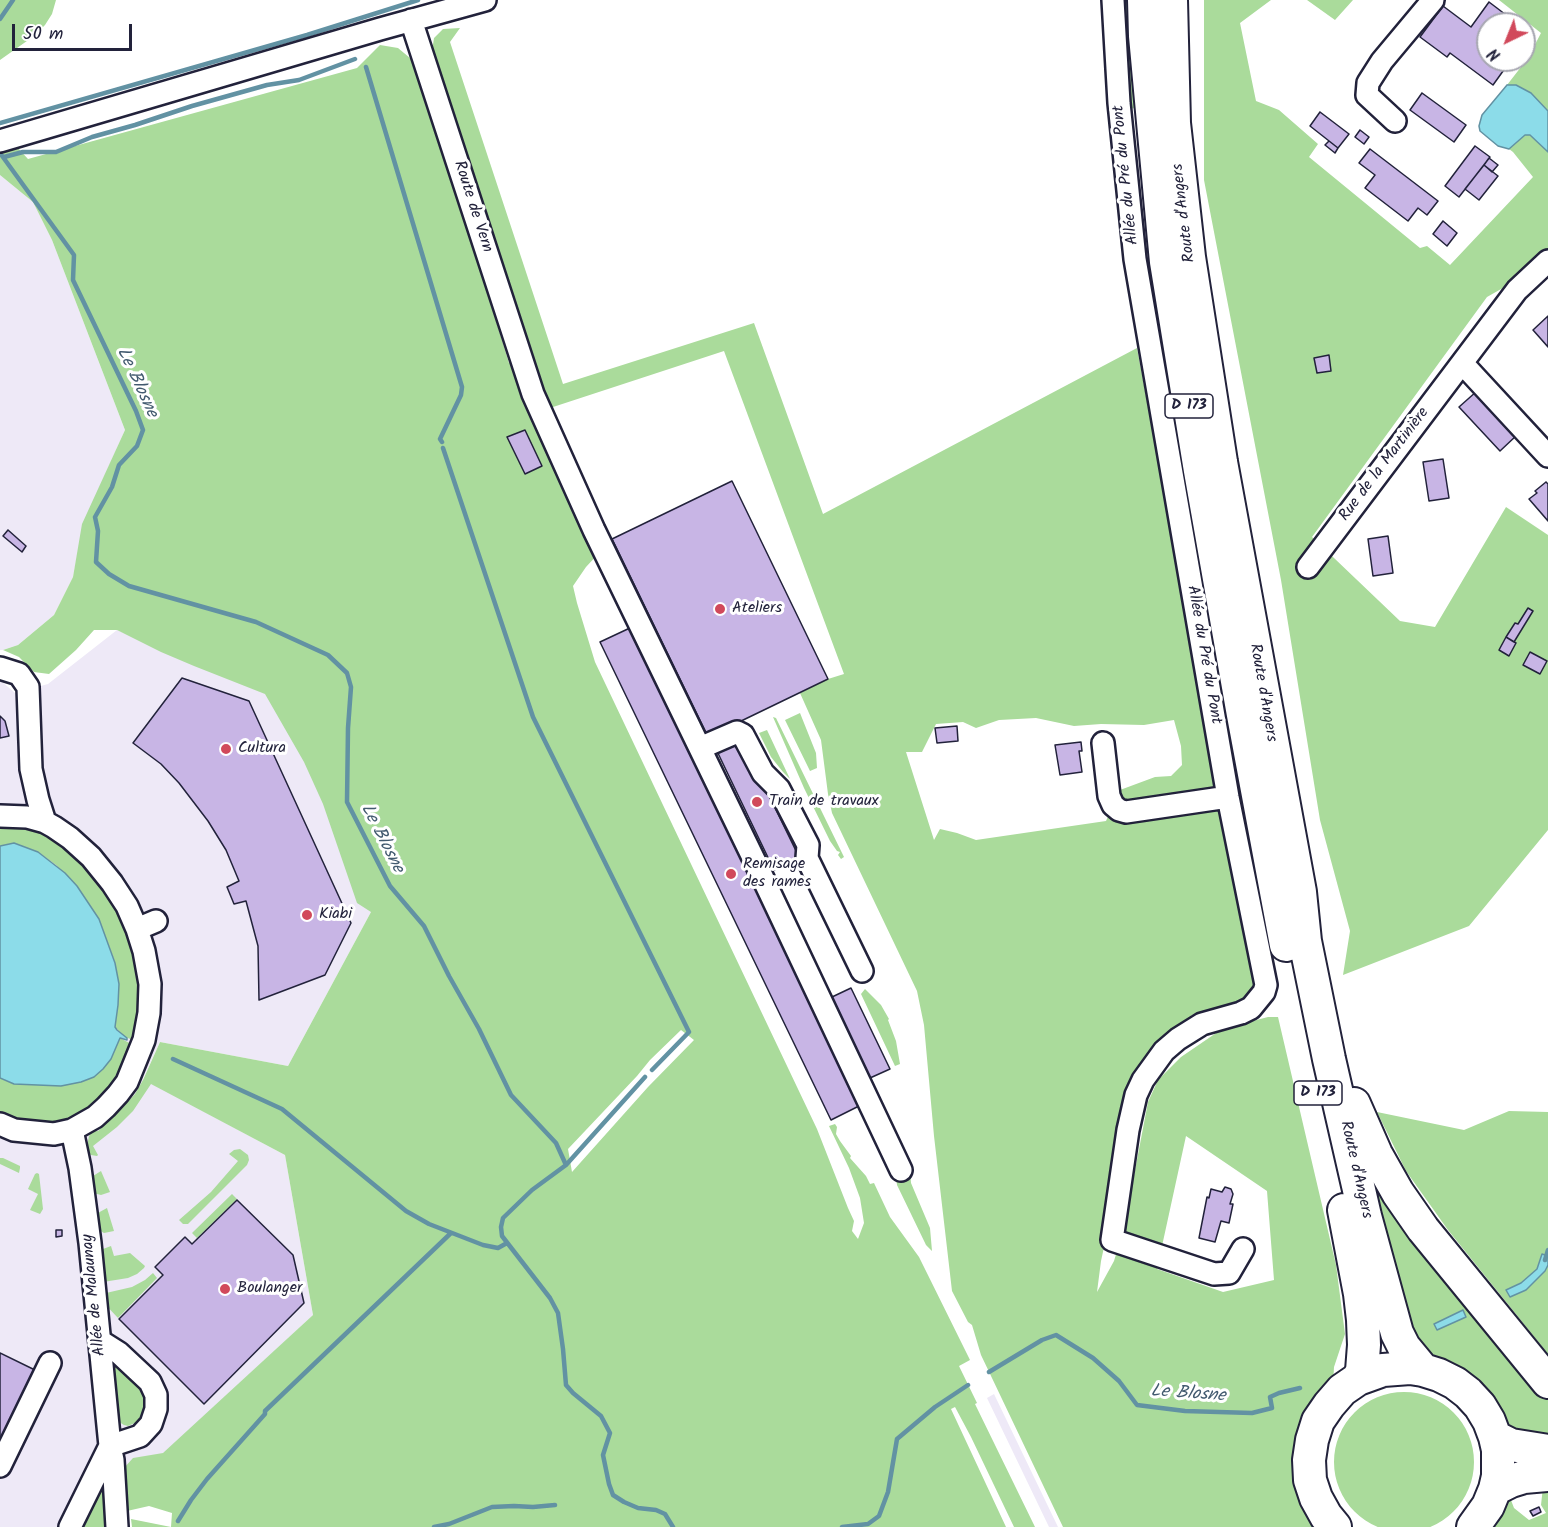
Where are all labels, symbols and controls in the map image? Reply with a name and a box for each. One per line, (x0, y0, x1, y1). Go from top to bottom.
scale bar (15, 12, 135, 50)
north arrow (1476, 12, 1536, 72)
text: 50 m (23, 20, 63, 49)
text: N (1483, 41, 1507, 67)
street label: Allée du Pré du Pont (1110, 104, 1144, 246)
street label: Route de Vern (448, 159, 496, 255)
street label: Route d'Angers (1169, 162, 1201, 264)
water label: Le Blosne (110, 345, 162, 421)
road number: D 173 (1165, 394, 1213, 418)
street label: Rue de la Martinière (1336, 404, 1434, 526)
street label: Allée du Pré du Pont (1181, 584, 1225, 726)
place label: Ateliers (732, 599, 782, 619)
marker: Ateliers (713, 602, 727, 616)
street label: Route d'Angers (1244, 642, 1280, 744)
place label: Cultura (238, 739, 286, 759)
marker: Cultura (219, 742, 233, 756)
place label: Train de travaux (769, 792, 878, 812)
marker: Train de travaux (750, 795, 764, 809)
water label: Le Blosne (354, 801, 408, 877)
place label: Remisage des rames (743, 855, 811, 893)
marker: Remisage des rames (724, 867, 738, 881)
place label: Kiabi (319, 905, 352, 925)
marker: Kiabi (300, 908, 314, 922)
road number: D 173 (1294, 1081, 1342, 1105)
street label: Route d'Angers (1334, 1119, 1376, 1221)
street label: Allée de Malaunay (79, 1233, 111, 1357)
place label: Boulanger (237, 1279, 302, 1299)
marker: Boulanger (218, 1282, 232, 1296)
water label: Le Blosne (1150, 1382, 1226, 1408)

